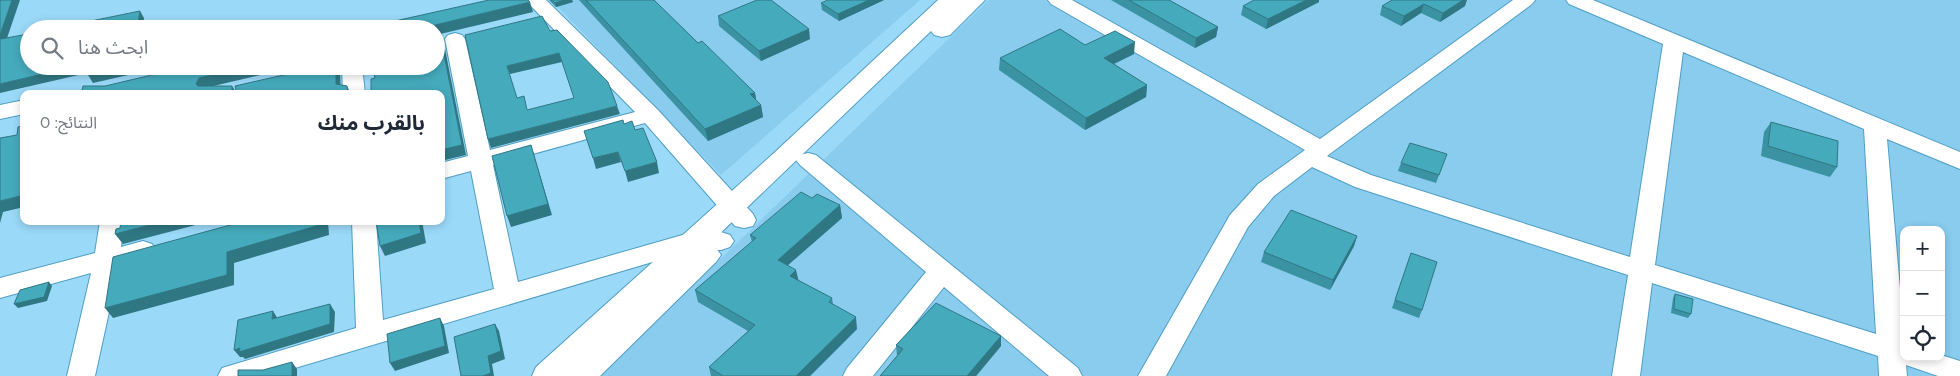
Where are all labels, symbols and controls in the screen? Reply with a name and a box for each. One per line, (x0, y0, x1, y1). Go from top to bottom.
search box (20, 20, 445, 75)
icon: search (38, 34, 66, 62)
text: ابحث هنا (78, 36, 148, 59)
text: بالقرب منك (318, 110, 425, 135)
text: النتائج: 0 (40, 113, 97, 132)
map controls (1900, 226, 1945, 361)
button: + (1900, 226, 1945, 271)
button: − (1900, 271, 1945, 316)
button: locate (1900, 316, 1945, 361)

